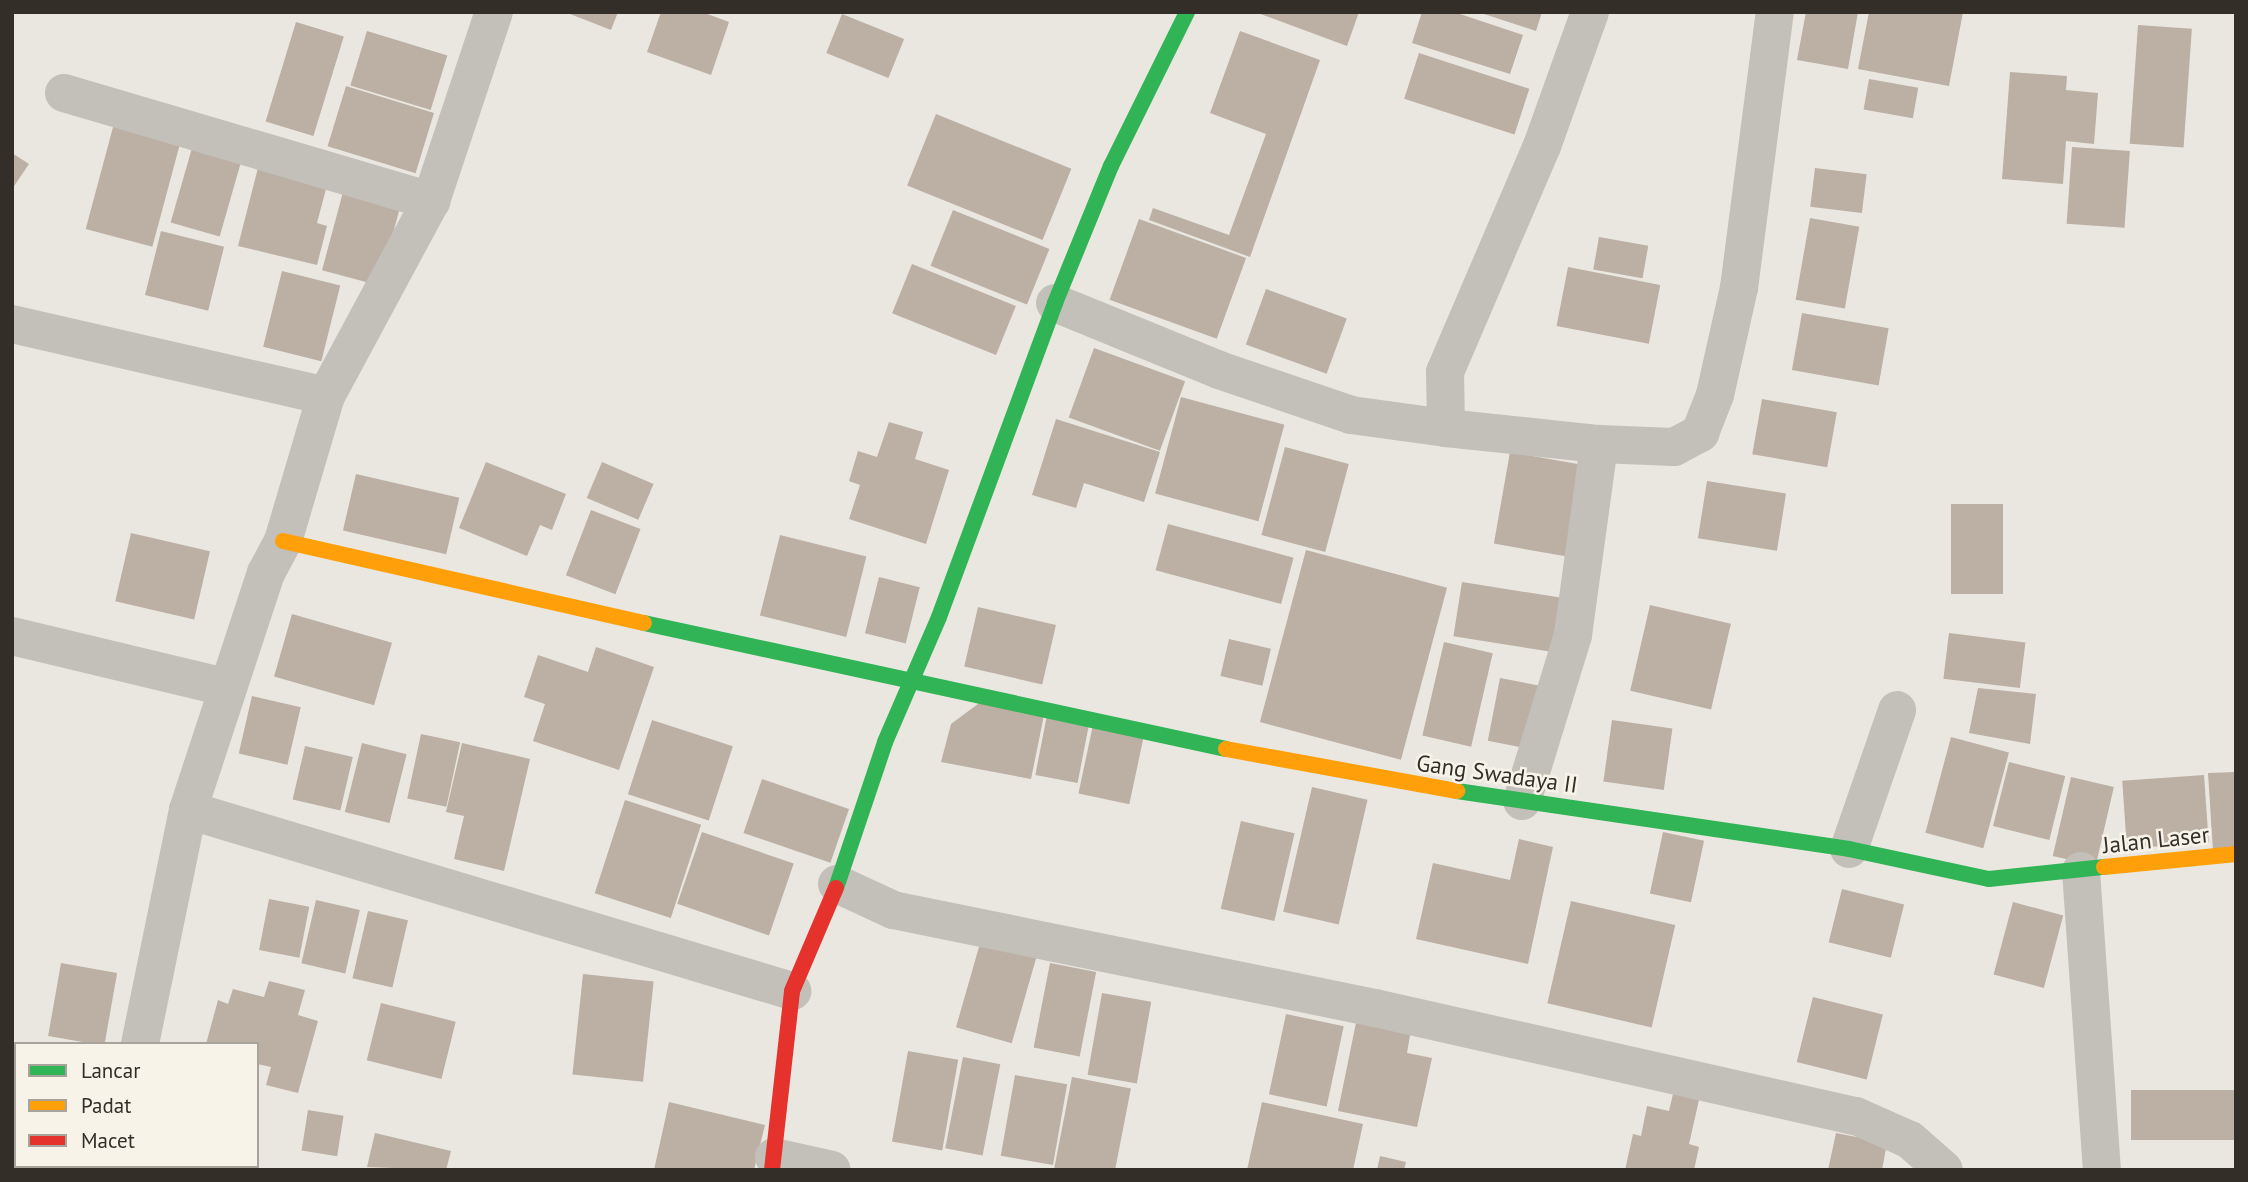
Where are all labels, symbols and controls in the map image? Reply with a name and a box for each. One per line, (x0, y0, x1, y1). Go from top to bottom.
street label: Gang Swadaya II (1415, 749, 1579, 799)
street label: Jalan Laser (2101, 821, 2211, 859)
legend (14, 1042, 259, 1168)
text: Lancar (81, 1057, 140, 1084)
text: Padat (81, 1092, 131, 1119)
text: Macet (81, 1127, 135, 1154)

